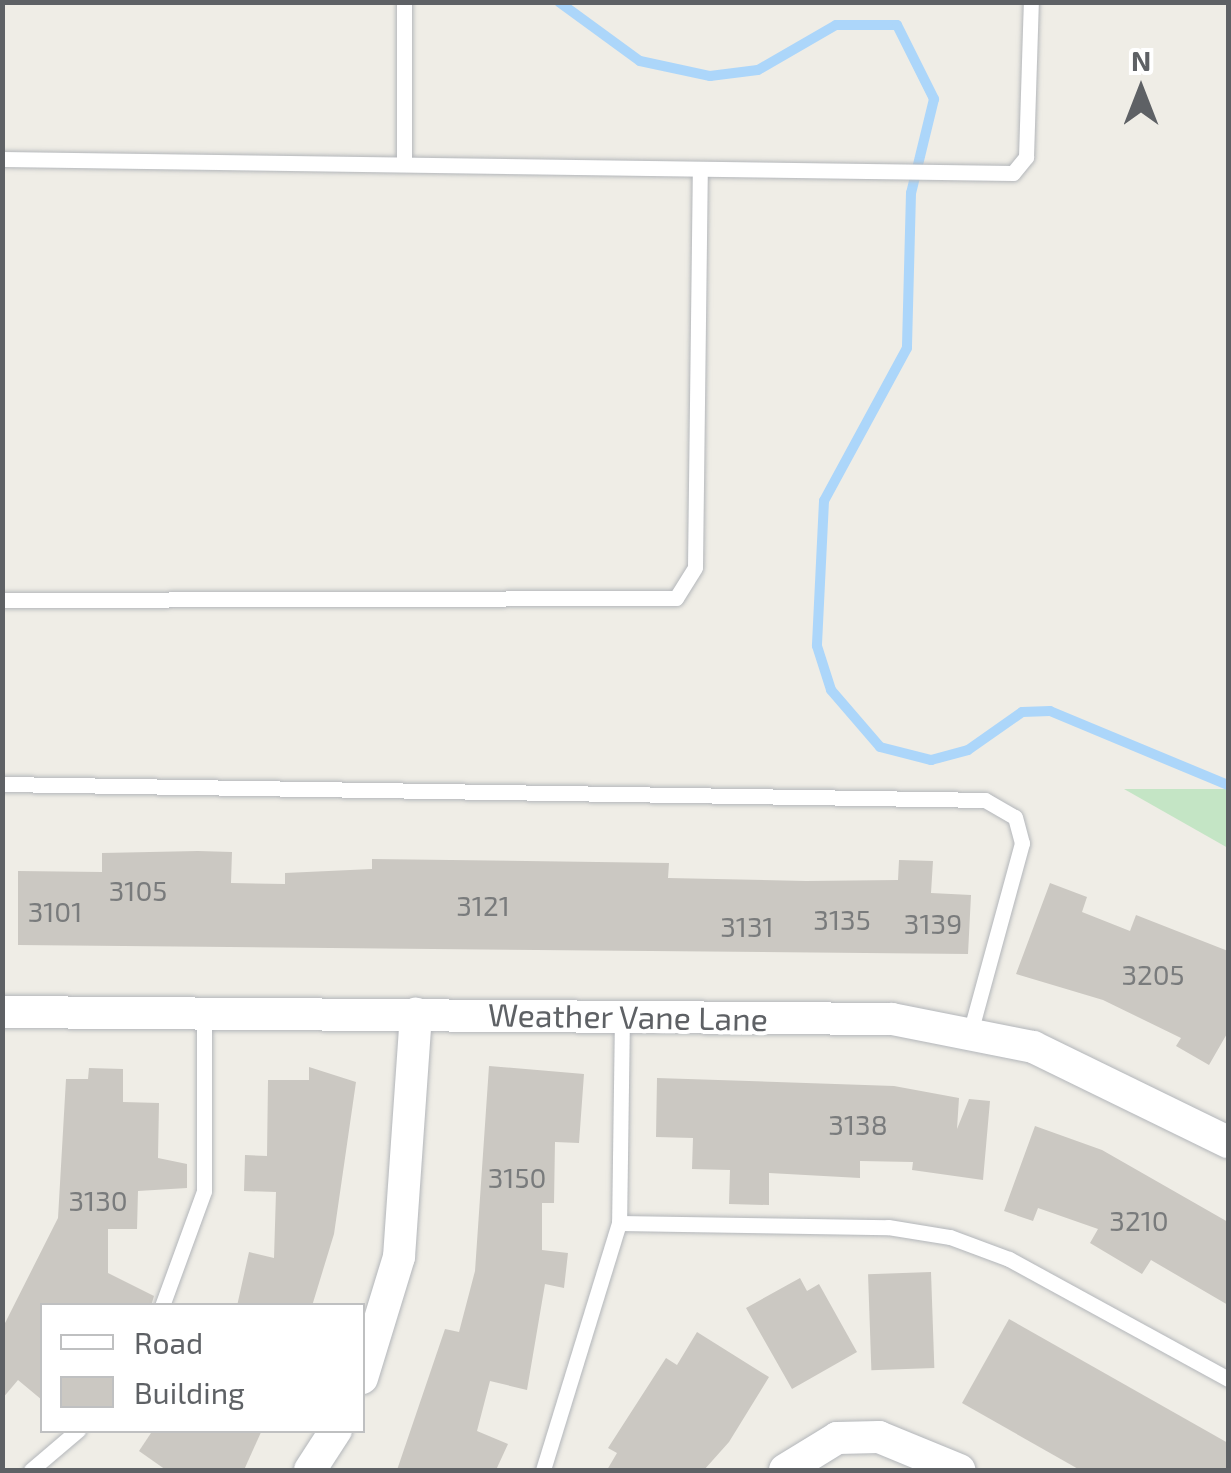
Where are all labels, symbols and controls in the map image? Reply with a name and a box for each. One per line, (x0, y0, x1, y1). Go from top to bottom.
north arrow (1091, 40, 1191, 140)
text: N (1131, 43, 1151, 77)
house number: 3105 (109, 873, 167, 907)
house number: 3121 (456, 888, 510, 922)
house number: 3101 (28, 894, 82, 928)
house number: 3135 (813, 902, 871, 936)
house number: 3139 (904, 906, 962, 940)
house number: 3131 (720, 909, 774, 943)
house number: 3205 (1121, 957, 1185, 991)
street label: Weather Vane Lane (487, 994, 769, 1038)
house number: 3138 (828, 1107, 888, 1141)
house number: 3150 (488, 1160, 546, 1194)
house number: 3130 (68, 1183, 128, 1217)
house number: 3210 (1109, 1203, 1169, 1237)
legend (40, 1303, 365, 1433)
text: Road (134, 1324, 203, 1360)
text: Building (134, 1374, 245, 1410)

